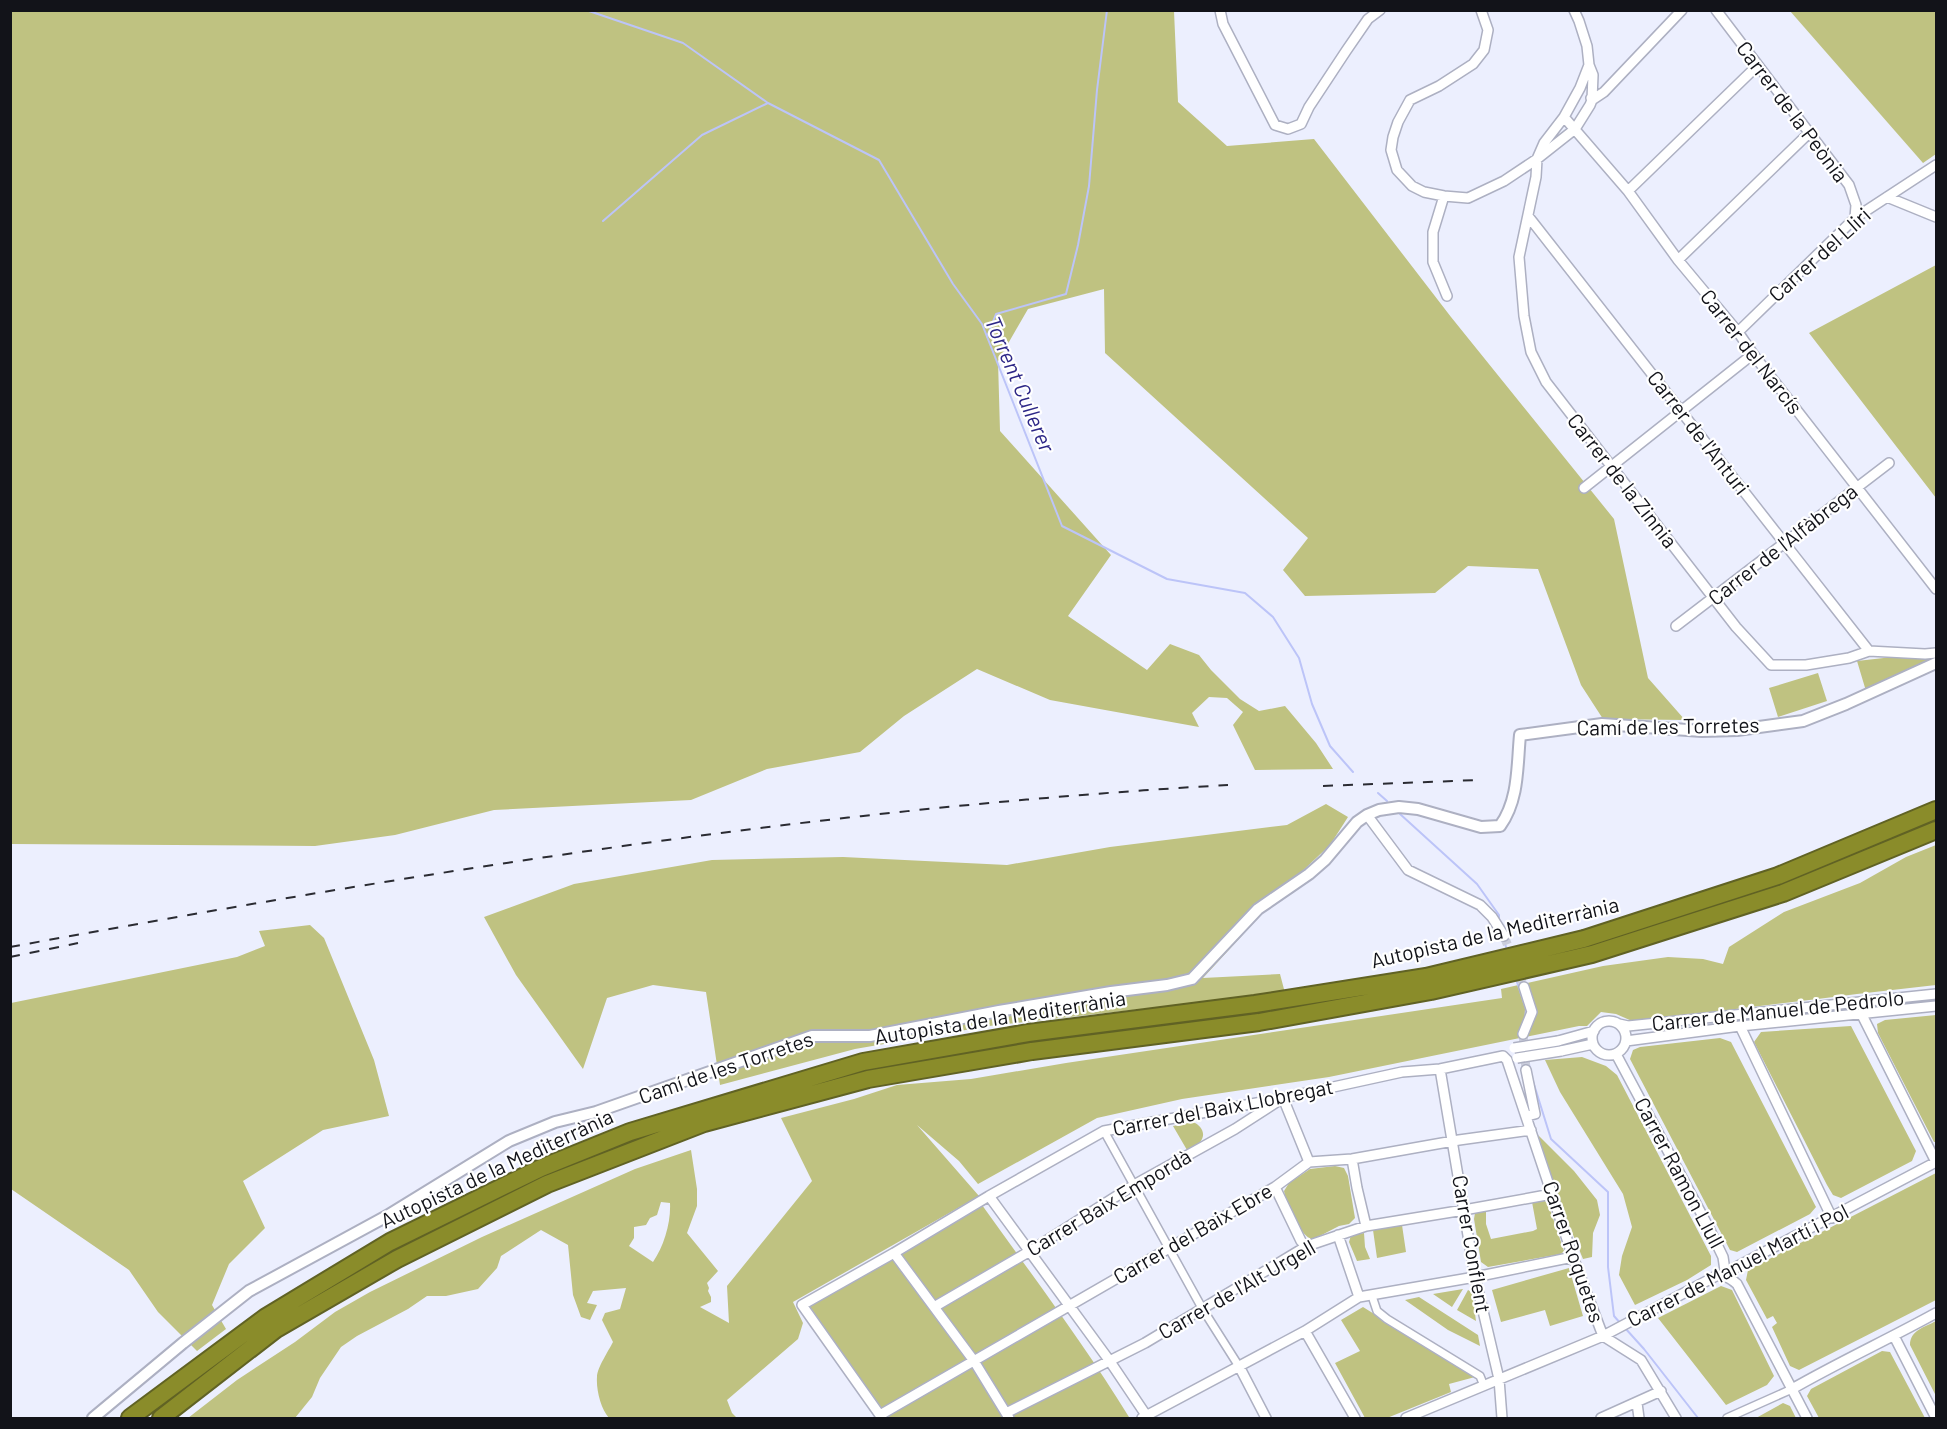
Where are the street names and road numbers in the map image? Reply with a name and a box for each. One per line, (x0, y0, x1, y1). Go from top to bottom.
street label: Carrer de la Peònia (1732, 36, 1854, 187)
street label: Carrer del Lliri (1763, 202, 1875, 306)
street label: Carrer del Narcís (1696, 284, 1809, 418)
street label: Carrer de l'Anturi (1643, 365, 1755, 499)
street label: Carrer de la Zinnia (1563, 408, 1683, 552)
street label: Carrer de l'Alfàbrega (1703, 478, 1862, 610)
street label: Camí de les Torretes (1576, 711, 1760, 740)
street label: Autopista de la Mediterrània (1368, 891, 1621, 972)
street label: Autopista de la Mediterrània (872, 984, 1127, 1049)
street label: Carrer de Manuel de Pedrolo (1650, 984, 1905, 1035)
street label: Camí de les Torretes (635, 1025, 816, 1108)
street label: Carrer del Baix Llobregat (1110, 1073, 1335, 1140)
street label: Carrer Ramon Llull (1630, 1093, 1731, 1252)
street label: Autopista de la Mediterrània (376, 1103, 617, 1233)
street label: Carrer Baix Empordà (1021, 1143, 1195, 1261)
street label: Carrer Conflent (1448, 1173, 1497, 1315)
street label: Carrer del Baix Ebre (1108, 1177, 1276, 1288)
street label: Carrer Roquetes (1538, 1177, 1610, 1326)
street label: Carrer de Manuel Martí i Pol (1623, 1198, 1852, 1331)
street label: Carrer de l'Alt Urgell (1153, 1234, 1319, 1344)

